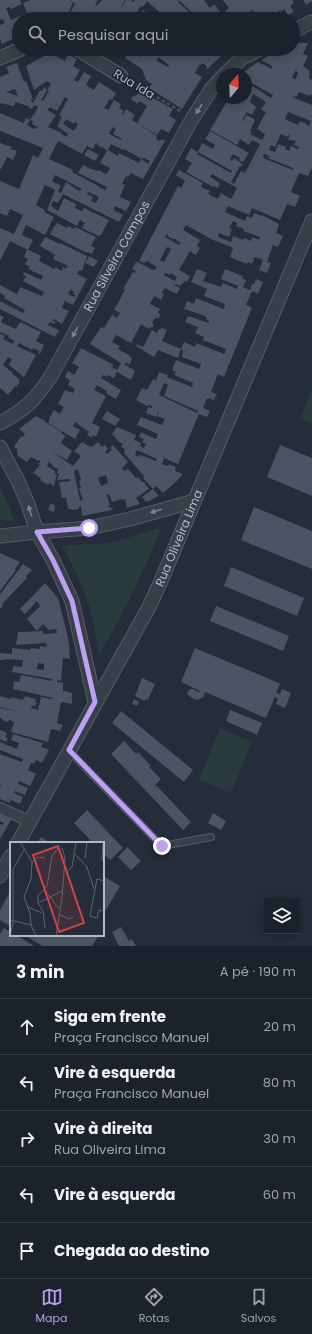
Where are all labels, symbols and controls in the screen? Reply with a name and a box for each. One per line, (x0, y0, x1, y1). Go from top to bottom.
search box (12, 12, 300, 56)
icon: search (26, 23, 48, 45)
text: Pesquisar aqui (58, 24, 168, 45)
street label: Rua Ida (110, 65, 158, 103)
north arrow (216, 68, 252, 104)
one-way arrow (195, 103, 203, 114)
street label: Rua Silveira Campos (79, 197, 154, 314)
one-way arrow (72, 327, 78, 338)
street label: Rua Oliveira Lima (151, 487, 206, 589)
one-way arrow (27, 504, 33, 516)
one-way arrow (150, 508, 162, 514)
route start (80, 519, 98, 537)
route end (153, 837, 171, 855)
inset map (10, 842, 104, 936)
map controls (264, 898, 300, 934)
button: layers (264, 898, 300, 934)
text: 3 min (16, 960, 64, 984)
text: A pé · 190 m (220, 962, 296, 981)
text: Siga em frente (54, 1006, 166, 1027)
icon: ahead (16, 1016, 38, 1038)
text: 20 m (263, 1017, 296, 1036)
text: Praça Francisco Manuel (54, 1028, 209, 1047)
text: Vire à esquerda (54, 1062, 176, 1083)
icon: left (16, 1072, 38, 1094)
text: 80 m (263, 1073, 296, 1092)
text: Praça Francisco Manuel (54, 1084, 209, 1103)
text: Vire à direita (54, 1118, 153, 1139)
icon: right (16, 1128, 38, 1150)
text: 30 m (263, 1129, 296, 1148)
text: Rua Oliveira Lima (54, 1140, 166, 1159)
icon: left (16, 1184, 38, 1206)
text: Vire à esquerda (54, 1184, 176, 1205)
text: 60 m (263, 1185, 296, 1204)
icon: arrive (16, 1240, 38, 1262)
text: Chegada ao destino (54, 1240, 210, 1261)
tab: Mapa (36, 1286, 67, 1327)
tab: Rotas (139, 1286, 170, 1327)
tab: Salvos (241, 1286, 276, 1327)

